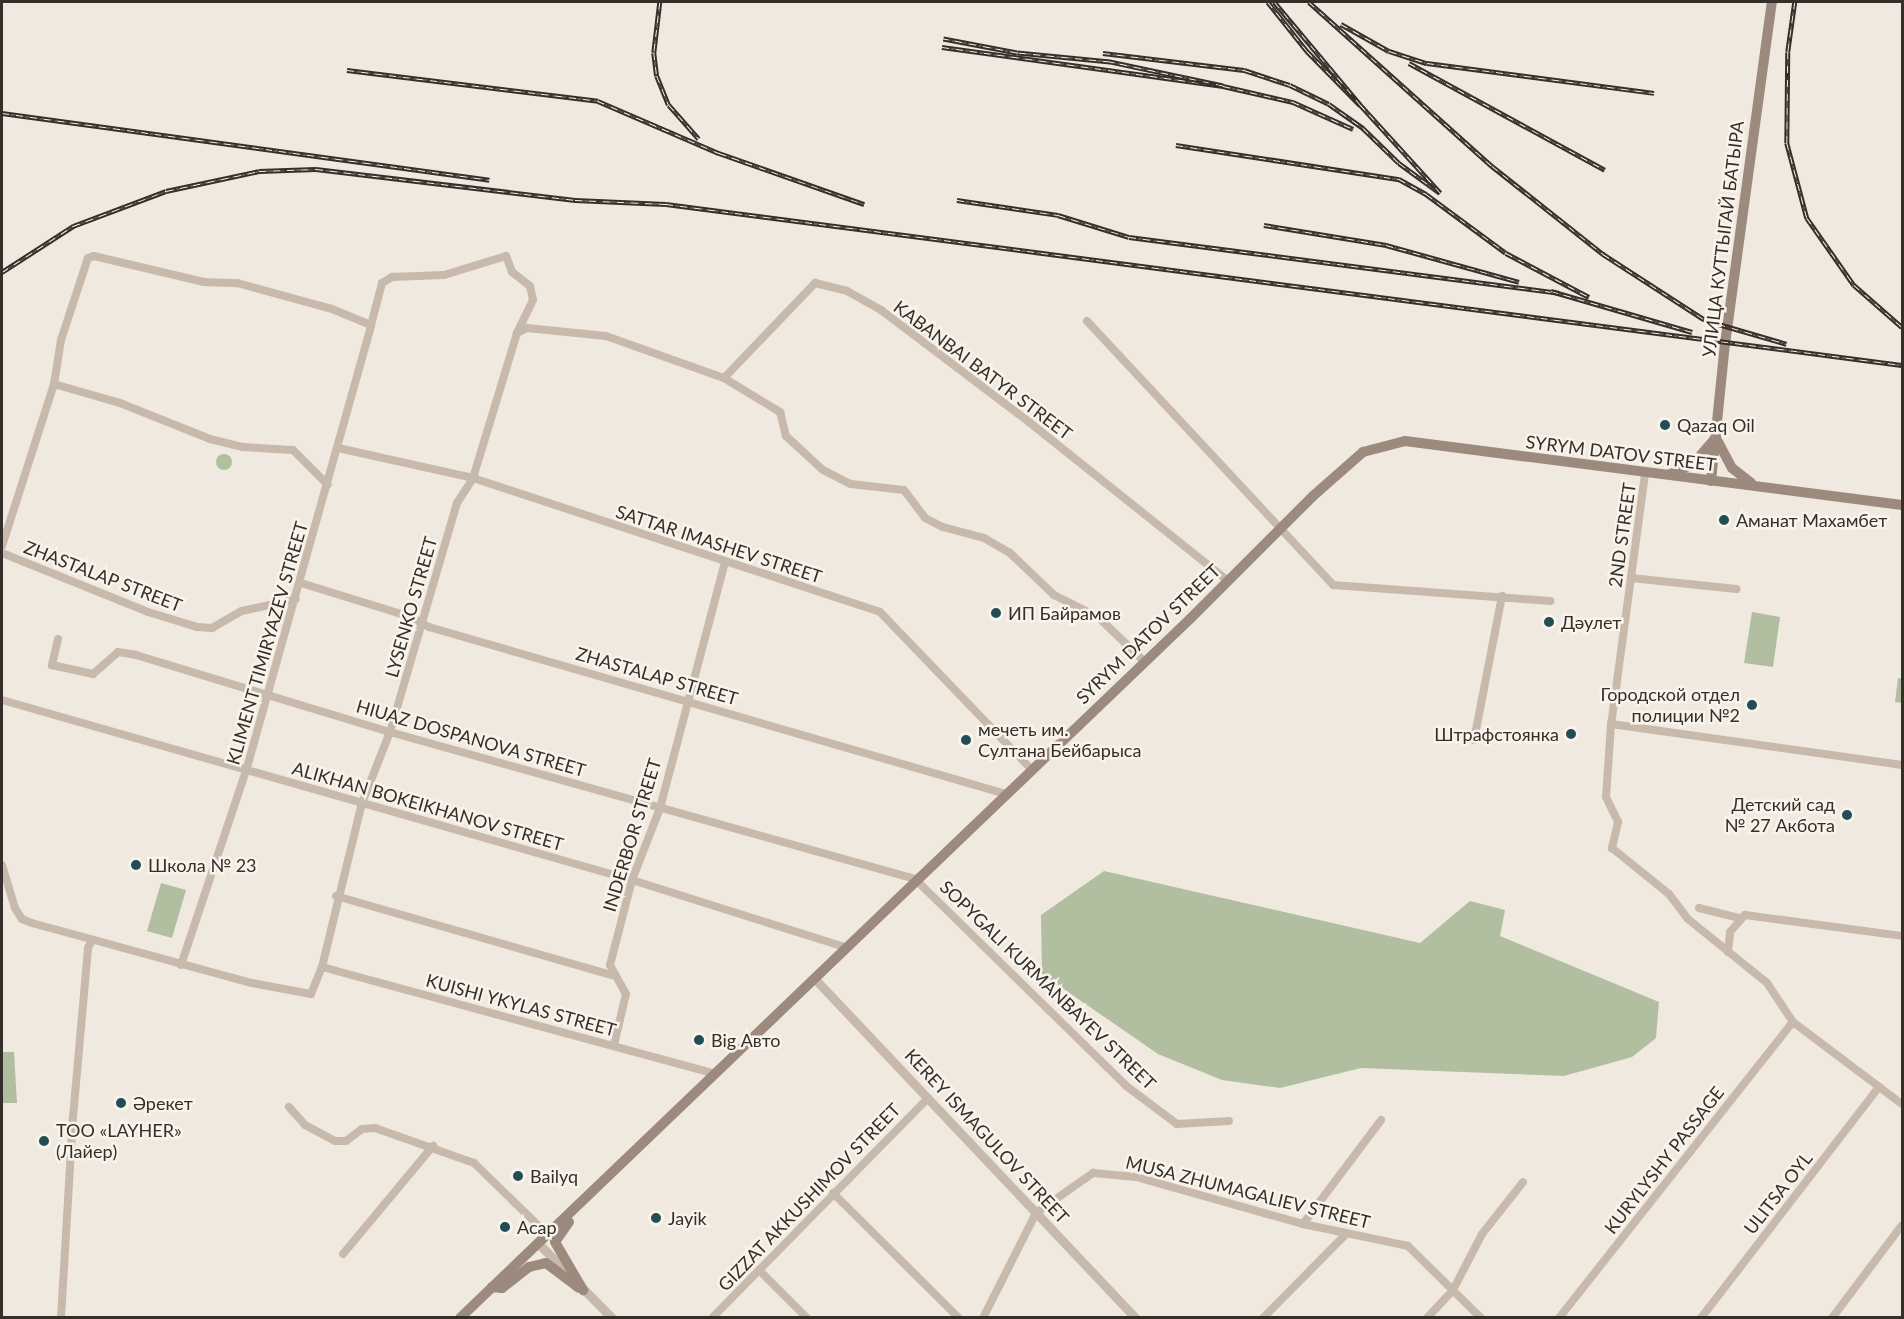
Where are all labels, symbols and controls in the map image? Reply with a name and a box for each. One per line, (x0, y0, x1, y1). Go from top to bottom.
street label: УЛИЦА КУТТЫГАЙ БАТЫРА (1698, 120, 1748, 358)
street label: KABANBAI BATYR STREET (889, 296, 1077, 444)
place label: Qazaq Oil (1677, 414, 1755, 436)
marker: Qazaq Oil (1658, 418, 1672, 432)
street label: SYRYM DATOV STREET (1524, 431, 1718, 475)
street label: 2ND STREET (1604, 481, 1640, 589)
street label: SATTAR IMASHEV STREET (613, 500, 825, 588)
place label: Аманат Махамбет (1736, 509, 1887, 531)
marker: Аманат Махамбет (1717, 513, 1731, 527)
street label: KLIMENT TIMIRYAZEV STREET (222, 518, 312, 768)
street label: LYSENKO STREET (381, 534, 441, 680)
street label: ZHASTALAP STREET (21, 536, 185, 616)
street label: SYRYM DATOV STREET (1071, 559, 1225, 709)
place label: ИП Байрамов (1008, 602, 1121, 624)
marker: ИП Байрамов (989, 606, 1003, 620)
place label: Дәулет (1561, 611, 1621, 633)
marker: Дәулет (1542, 615, 1556, 629)
street label: ZHASTALAP STREET (573, 642, 741, 710)
place label: Городской отдел полиции №2 (1601, 684, 1740, 726)
street label: HIUAZ DOSPANOVA STREET (354, 695, 588, 781)
marker: Городской отдел полиции №2 (1745, 698, 1759, 712)
place label: мечеть им. Султана Бейбарыса (978, 719, 1141, 762)
place label: Штрафстоянка (1434, 723, 1559, 745)
marker: Штрафстоянка (1564, 727, 1578, 741)
marker: мечеть им. Султана Бейбарыса (959, 733, 973, 747)
street label: INDERBOR STREET (598, 756, 666, 914)
street label: ALIKHAN BOKEIKHANOV STREET (290, 757, 566, 855)
place label: Детский сад № 27 Акбота (1724, 794, 1835, 836)
marker: Детский сад № 27 Акбота (1840, 808, 1854, 822)
place label: Школа № 23 (148, 854, 257, 876)
marker: Школа № 23 (129, 858, 143, 872)
street label: SOPYGALI KURMANBAYEV STREET (935, 876, 1161, 1094)
street label: KUISHI YKYLAS STREET (423, 969, 619, 1041)
place label: Big Авто (711, 1029, 781, 1051)
marker: Big Авто (692, 1033, 706, 1047)
street label: KEREY ISMAGULOV STREET (900, 1044, 1074, 1228)
street label: KURYLYSHY PASSAGE (1600, 1082, 1728, 1238)
place label: Әрекет (133, 1092, 193, 1114)
marker: Әрекет (114, 1096, 128, 1110)
street label: GIZZAT AKKUSHIMOV STREET (713, 1098, 905, 1296)
place label: ТОО «LAYHER» (Лайер) (56, 1120, 182, 1162)
marker: ТОО «LAYHER» (Лайер) (37, 1134, 51, 1148)
street label: ULITSA OYL (1739, 1147, 1817, 1239)
street label: MUSA ZHUMAGALIEV STREET (1123, 1151, 1373, 1233)
place label: Bailyq (530, 1165, 578, 1187)
marker: Bailyq (511, 1169, 525, 1183)
place label: Jayik (668, 1207, 707, 1229)
marker: Jayik (649, 1211, 663, 1225)
place label: Асар (517, 1216, 557, 1238)
marker: Асар (498, 1220, 512, 1234)

